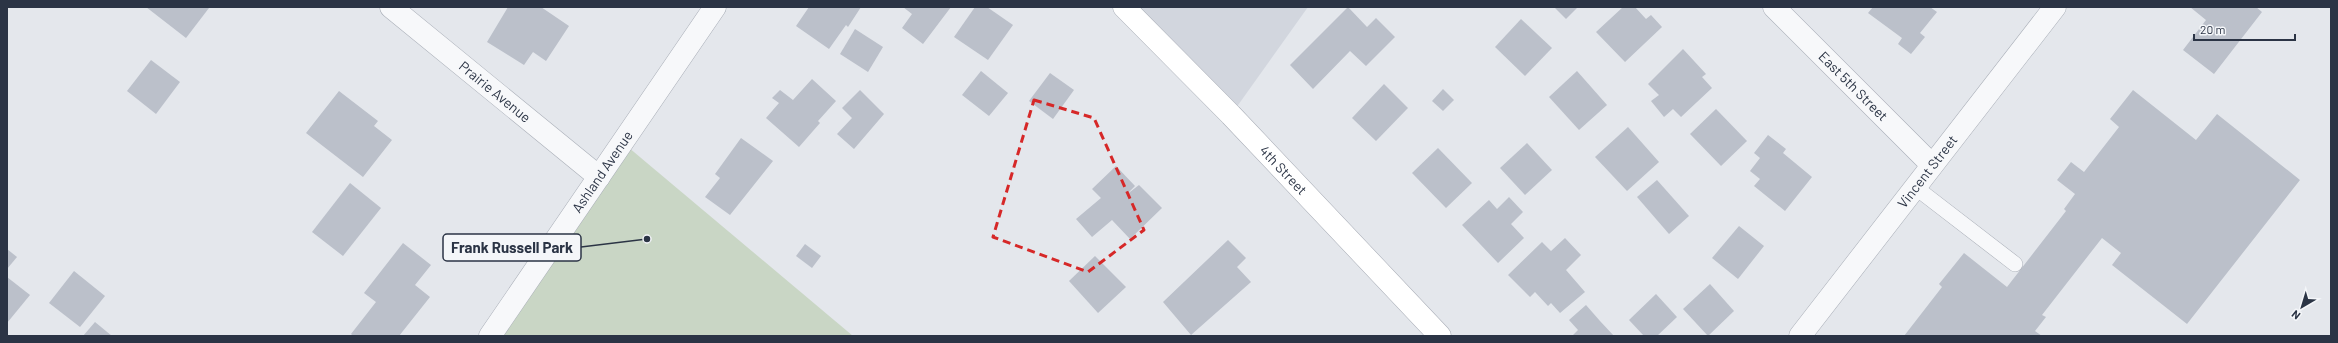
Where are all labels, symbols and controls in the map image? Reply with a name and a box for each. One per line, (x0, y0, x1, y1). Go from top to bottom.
scale bar (2194, 16, 2295, 42)
text: 20 m (2200, 22, 2226, 36)
street label: East 5th Street (1815, 48, 1892, 124)
street label: Prairie Avenue (456, 57, 534, 126)
street label: Ashland Avenue (568, 127, 636, 216)
street label: Vincent Street (1893, 131, 1961, 211)
street label: 4th Street (1256, 142, 1311, 198)
callout: Frank Russell Park (443, 234, 581, 261)
text: Frank Russell Park (451, 238, 573, 256)
north arrow (2282, 287, 2322, 327)
text: N (2289, 308, 2302, 323)

